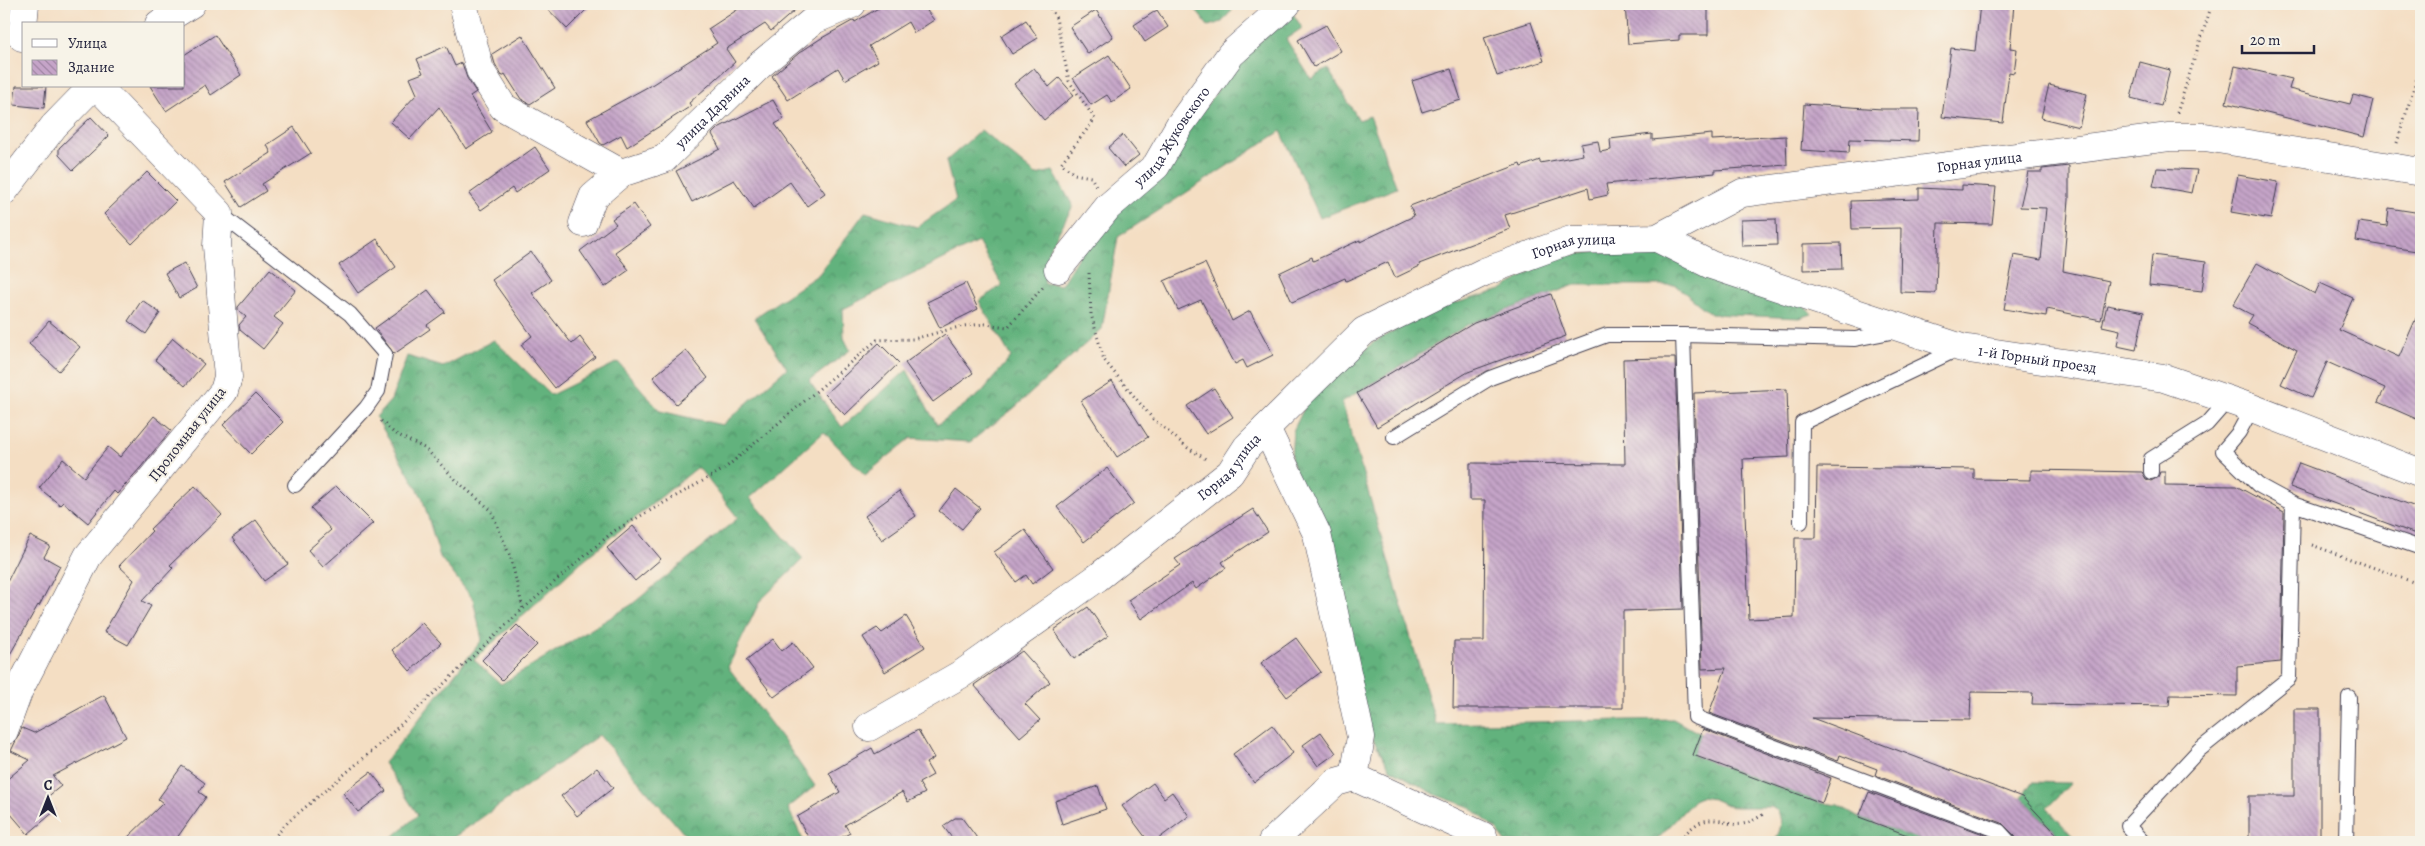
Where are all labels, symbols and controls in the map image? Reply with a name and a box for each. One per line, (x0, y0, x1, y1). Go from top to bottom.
legend (22, 22, 185, 88)
scale bar (2242, 22, 2315, 54)
text: 20 m (2250, 30, 2281, 50)
text: Улица (68, 33, 107, 53)
text: Здание (68, 57, 115, 77)
street label: улица Дарвина (670, 70, 754, 153)
street label: улица Жуковского (1129, 82, 1214, 191)
street label: Горная улица (1935, 146, 2023, 177)
street label: Горная улица (1529, 229, 1616, 264)
street label: 1-й Горный проезд (1977, 341, 2098, 378)
street label: Проломная улица (144, 382, 230, 486)
street label: Горная улица (1193, 429, 1265, 505)
north arrow (22, 774, 72, 824)
text: С (44, 776, 53, 795)

